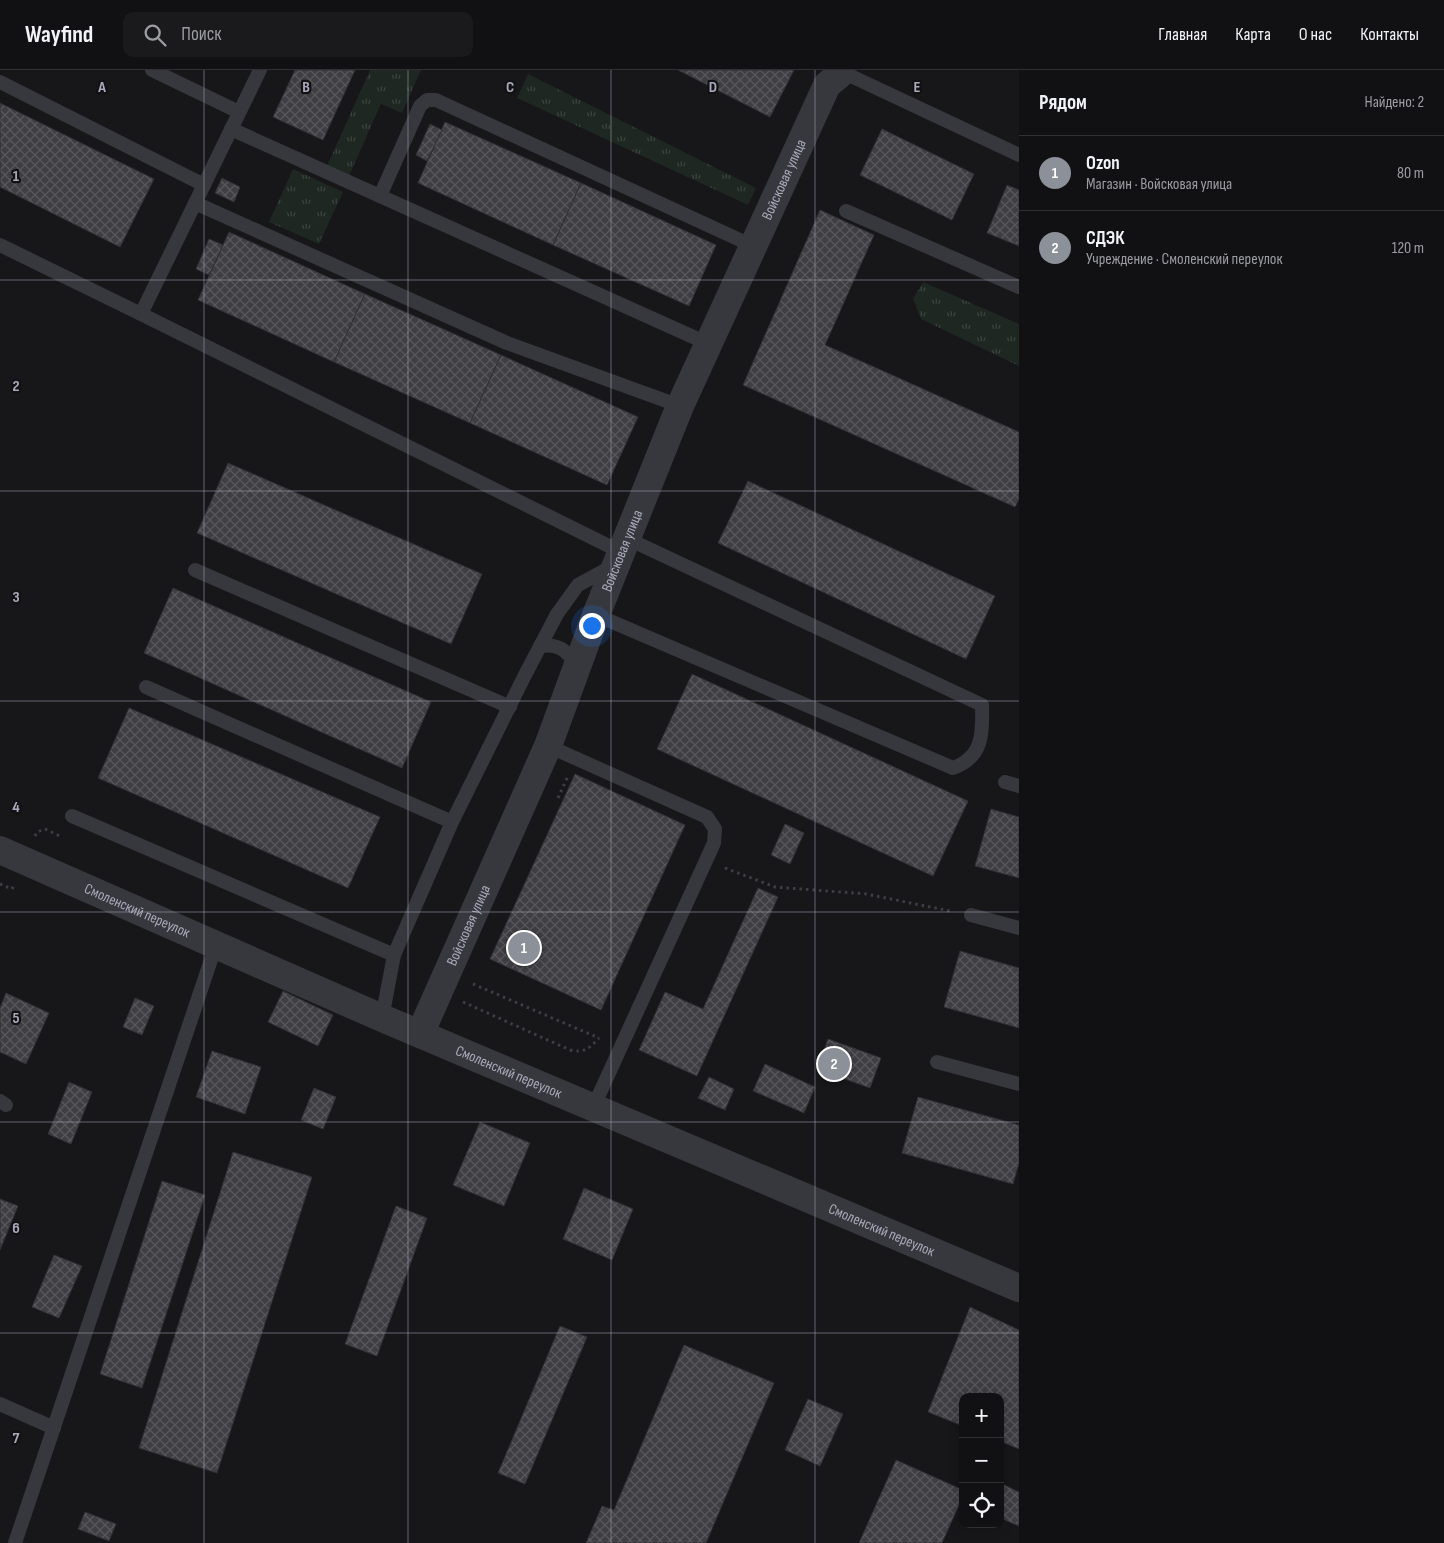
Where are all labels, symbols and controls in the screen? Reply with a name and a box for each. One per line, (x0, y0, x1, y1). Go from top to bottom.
search box (123, 12, 473, 57)
text: Wayfind (25, 20, 93, 49)
icon: search (141, 21, 169, 49)
text: Поиск (181, 23, 221, 46)
text: Главная (1158, 24, 1207, 45)
text: Карта (1235, 24, 1271, 45)
text: О нас (1299, 24, 1332, 45)
text: Контакты (1360, 24, 1419, 45)
text: A (97, 78, 106, 97)
text: B (302, 78, 310, 97)
text: C (506, 78, 514, 97)
text: D (709, 78, 717, 97)
text: E (914, 78, 921, 97)
text: Рядом (1039, 90, 1087, 115)
text: Найдено: 2 (1365, 93, 1424, 112)
street label: Войсковая улица (757, 136, 810, 223)
text: Ozon (1086, 152, 1120, 175)
text: 1 (1052, 164, 1058, 183)
text: 80 m (1397, 164, 1424, 183)
text: 1 (13, 167, 20, 186)
text: Магазин · Войсковая улица (1086, 175, 1232, 194)
text: СДЭК (1086, 227, 1124, 250)
text: 2 (1051, 239, 1059, 258)
text: 120 m (1392, 239, 1424, 258)
text: Учреждение · Смоленский переулок (1086, 250, 1283, 269)
text: 2 (12, 377, 20, 396)
street label: Войсковая улица (597, 507, 647, 594)
text: 3 (12, 588, 20, 607)
your location (579, 613, 605, 639)
text: 4 (12, 798, 20, 817)
street label: Смоленский переулок (81, 879, 193, 942)
street label: Войсковая улица (442, 882, 495, 969)
pin: 1 (508, 929, 540, 967)
text: 5 (12, 1009, 20, 1028)
street label: Смоленский переулок (453, 1041, 565, 1103)
pin: 2 (818, 1045, 850, 1083)
street label: Смоленский переулок (826, 1199, 938, 1261)
text: 6 (12, 1219, 20, 1238)
map controls (959, 1393, 1004, 1528)
button: + (959, 1393, 1004, 1438)
text: 7 (13, 1429, 20, 1448)
button: − (959, 1438, 1004, 1483)
button: locate (959, 1483, 1004, 1528)

